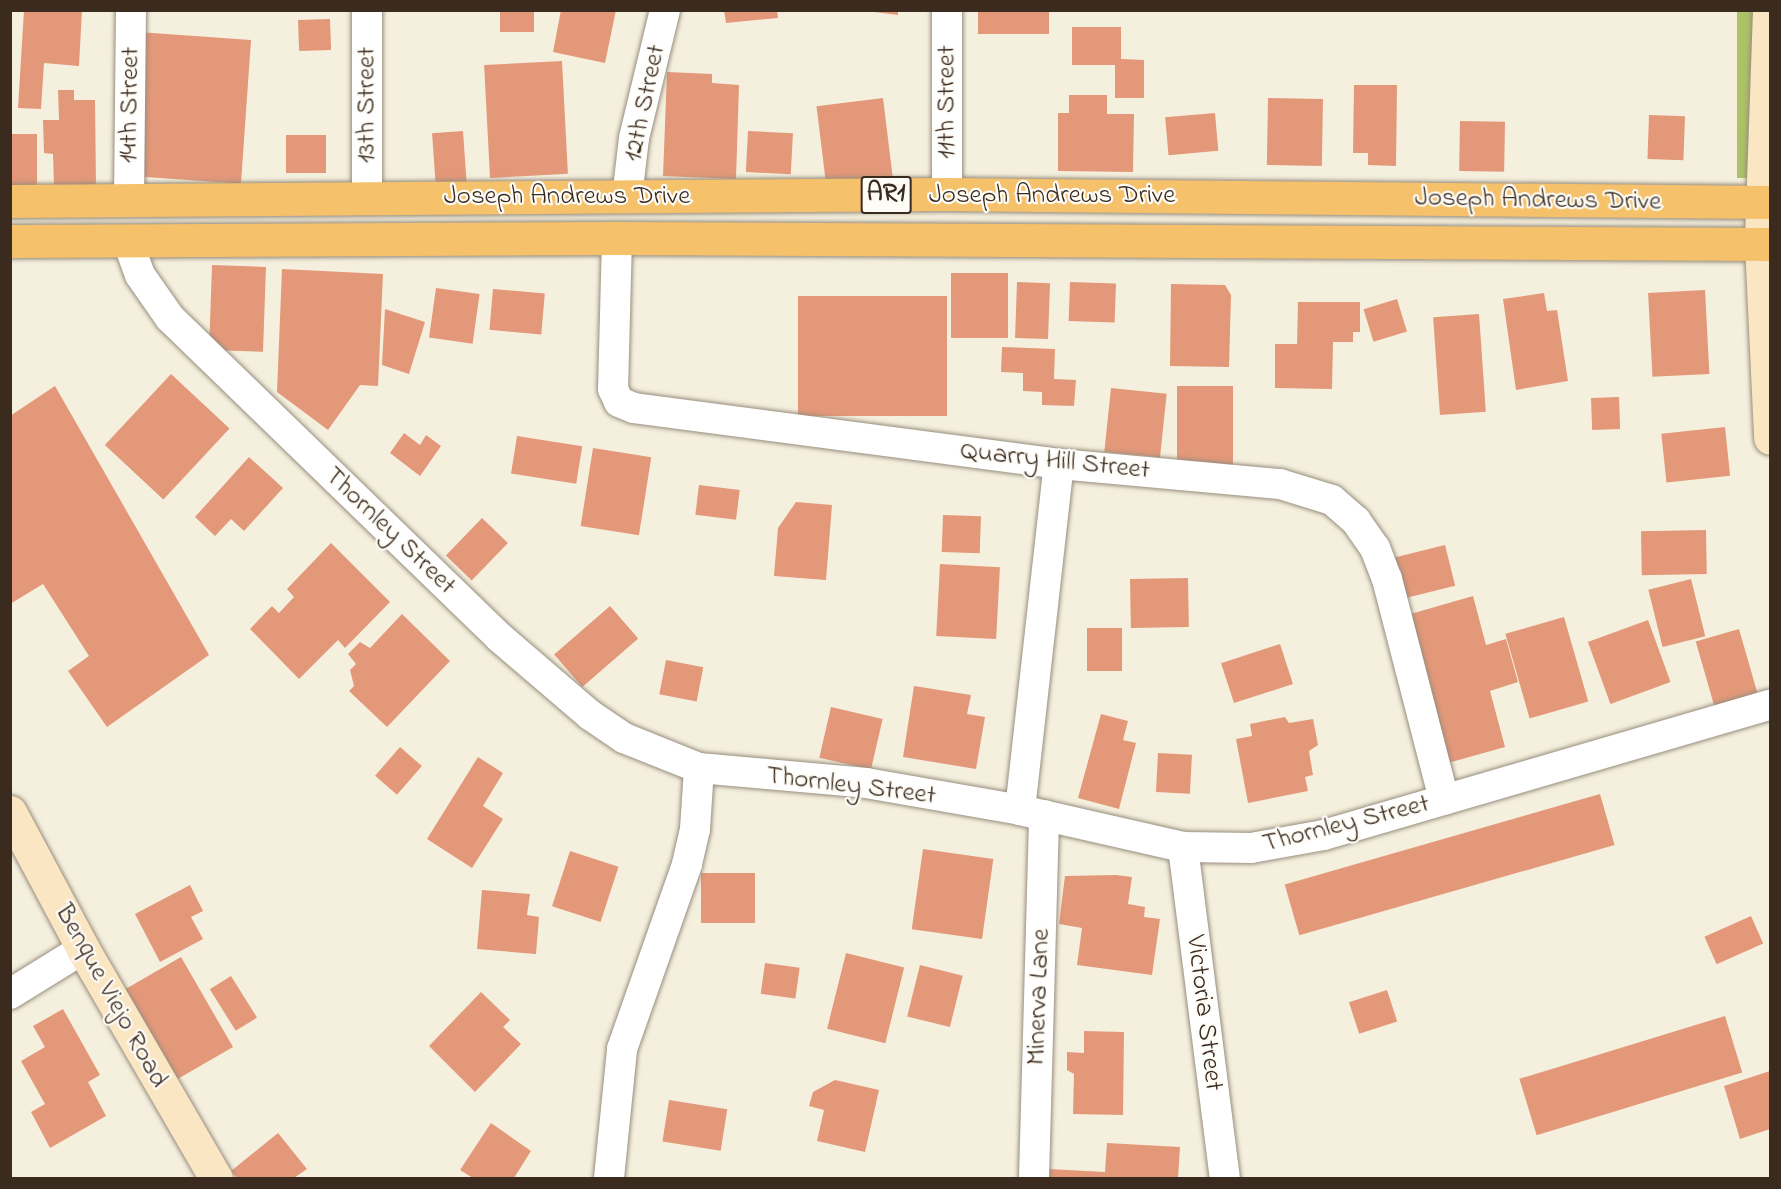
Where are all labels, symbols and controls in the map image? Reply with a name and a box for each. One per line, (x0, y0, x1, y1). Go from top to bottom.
street label: 12th Street (617, 42, 673, 164)
street label: 11th Street (931, 45, 963, 159)
street label: 14th Street (113, 47, 147, 163)
street label: 13th Street (351, 47, 383, 163)
road number: AR1 (860, 172, 912, 218)
street label: Joseph Andrews Drive (929, 180, 1175, 212)
street label: Joseph Andrews Drive (444, 181, 690, 213)
street label: Joseph Andrews Drive (1414, 182, 1662, 218)
street label: Quarry Hill Street (959, 435, 1151, 487)
street label: Thornley Street (317, 460, 463, 602)
street label: Thornley Street (764, 760, 938, 812)
street label: Thornley Street (1259, 788, 1433, 860)
street label: Benque Viejo Road (47, 899, 175, 1093)
street label: Minerva Lane (1020, 928, 1058, 1066)
street label: Victoria Street (1178, 933, 1230, 1093)

